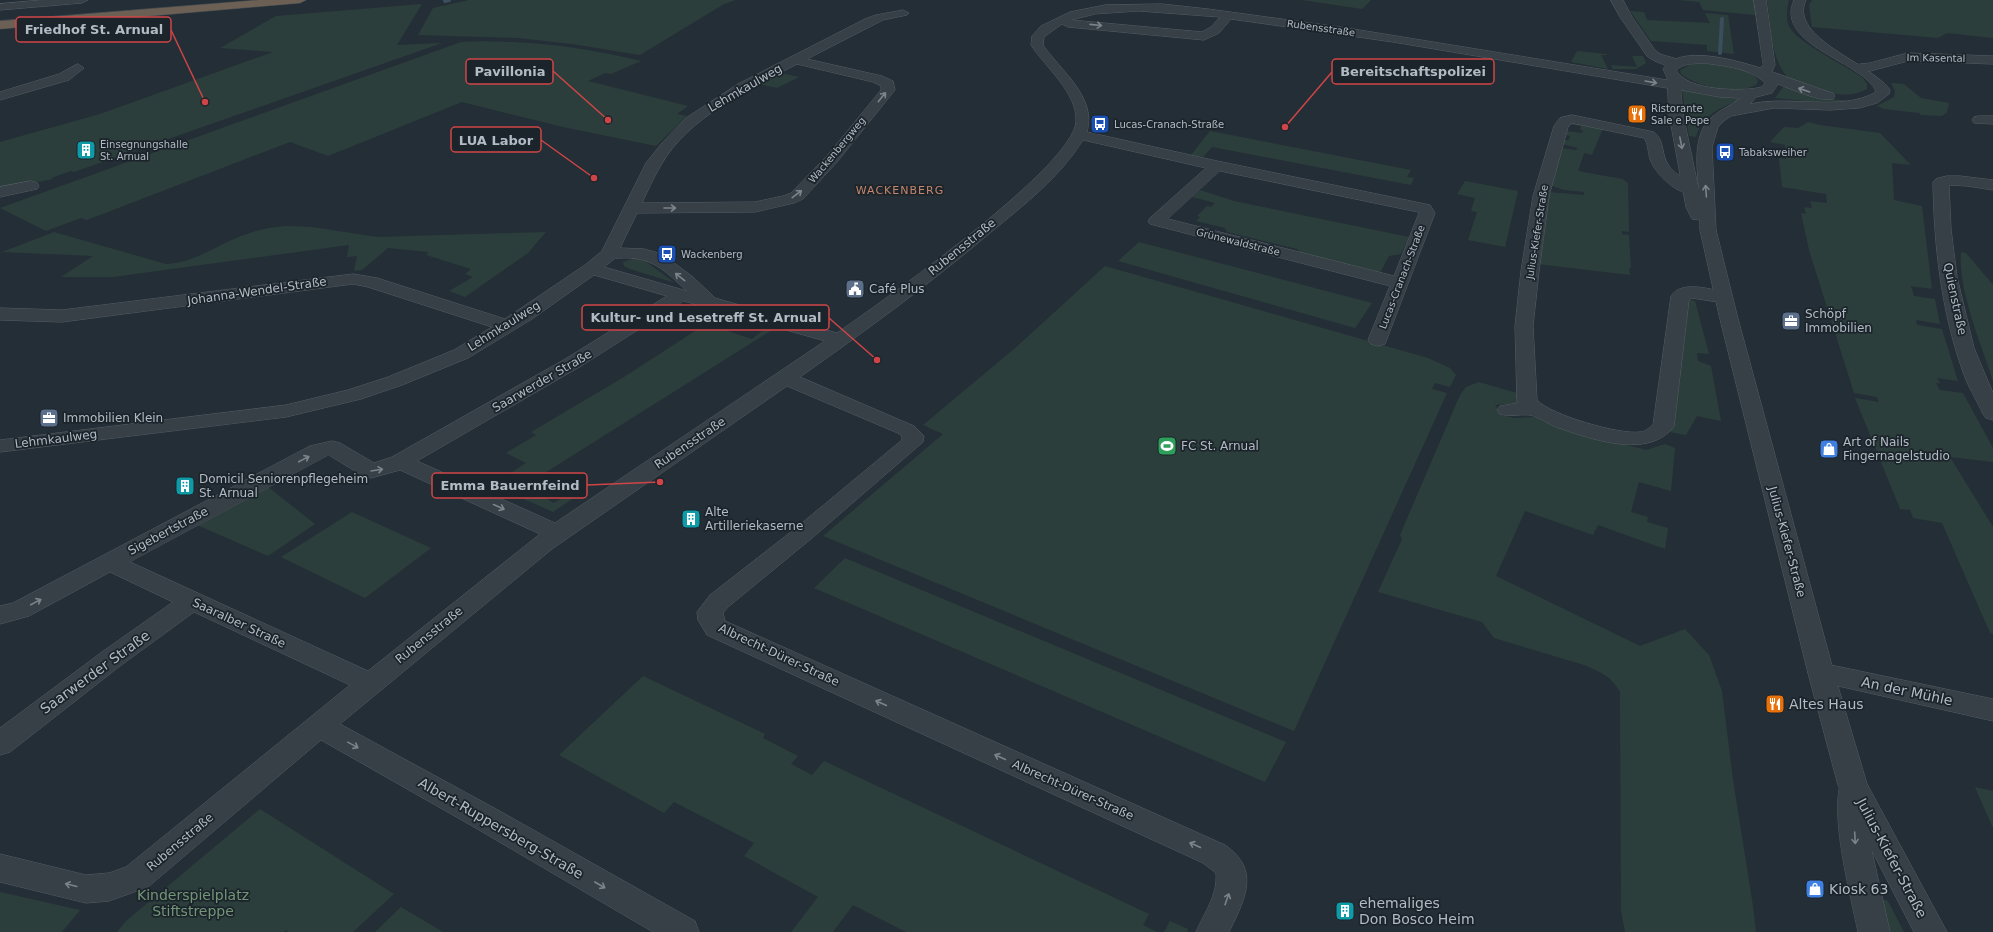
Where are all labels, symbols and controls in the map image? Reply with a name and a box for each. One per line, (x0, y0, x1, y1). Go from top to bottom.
callout: Friedhof St. Arnual (16, 17, 171, 42)
street label: Rubensstraße (1286, 18, 1356, 38)
text: Friedhof St. Arnual (25, 22, 163, 37)
one-way arrow (1089, 22, 1102, 29)
street label: Im Kasental (1906, 52, 1966, 64)
callout: Pavillonia (466, 59, 553, 84)
callout: Bereitschaftspolizei (1332, 59, 1494, 84)
street label: Lehmkaulweg (706, 61, 784, 115)
text: Pavillonia (474, 64, 546, 79)
text: Bereitschaftspolizei (1340, 64, 1486, 79)
one-way arrow (1644, 78, 1657, 86)
one-way arrow (1799, 85, 1811, 93)
one-way arrow (878, 91, 887, 102)
restaurant icon: Ristorante Sale e Pepe (1626, 103, 1648, 125)
place label: Ristorante Sale e Pepe (1651, 103, 1709, 126)
bus stop icon: Lucas-Cranach-Straße (1089, 113, 1111, 135)
street label: Wackenbergweg (806, 115, 868, 185)
place label: Lucas-Cranach-Straße (1114, 119, 1224, 130)
callout: LUA Labor (451, 127, 541, 152)
text: LUA Labor (459, 133, 534, 148)
one-way arrow (1678, 136, 1686, 149)
building icon: Einsegnungshalle St. Arnual (75, 139, 97, 161)
place label: Einsegnungshalle St. Arnual (100, 139, 188, 162)
bus stop icon: Tabaksweiher (1714, 141, 1736, 163)
place label: Tabaksweiher (1738, 147, 1808, 158)
district label: WACKENBERG (856, 184, 944, 197)
street label: Julius-Kiefer-Straße (1524, 184, 1550, 281)
one-way arrow (1702, 185, 1710, 198)
one-way arrow (792, 190, 803, 199)
one-way arrow (663, 204, 676, 212)
street label: Rubensstraße (926, 216, 998, 278)
street label: Lucas-Cranach-Straße (1377, 224, 1427, 330)
street label: Grünewaldstraße (1195, 226, 1281, 258)
bus stop icon: Wackenberg (656, 243, 678, 265)
place label: Wackenberg (681, 249, 743, 260)
street label: Quienstraße (1941, 262, 1969, 336)
one-way arrow (675, 273, 686, 281)
street label: Johanna-Wendel-Straße (185, 274, 328, 308)
public building icon: Café Plus (844, 278, 866, 300)
place label: Café Plus (869, 282, 925, 296)
street label: Lehmkaulweg (465, 298, 543, 354)
callout: Kultur- und Lesetreff St. Arnual (582, 305, 829, 330)
place label: Schöpf Immobilien (1805, 307, 1872, 335)
text: Kultur- und Lesetreff St. Arnual (590, 310, 822, 325)
office icon: Schöpf Immobilien (1780, 310, 1802, 332)
street label: Saarwerder Straße (490, 347, 594, 415)
office icon: Immobilien Klein (38, 407, 60, 429)
place label: Immobilien Klein (63, 411, 163, 425)
street label: Rubensstraße (652, 414, 728, 472)
street label: Lehmkaulweg (14, 427, 98, 451)
sports icon: FC St. Arnual (1156, 435, 1178, 457)
place label: Art of Nails Fingernagelstudio (1843, 435, 1950, 463)
shop icon: Art of Nails Fingernagelstudio (1818, 438, 1840, 460)
place label: FC St. Arnual (1181, 439, 1259, 453)
one-way arrow (298, 455, 310, 462)
one-way arrow (370, 465, 383, 473)
place label: Domicil Seniorenpflegeheim St. Arnual (199, 472, 368, 500)
callout: Emma Bauernfeind (432, 473, 587, 498)
building icon: Domicil Seniorenpflegeheim St. Arnual (174, 475, 196, 497)
text: Emma Bauernfeind (440, 478, 580, 493)
street label: Julius-Kiefer-Straße (1765, 484, 1809, 599)
street label: Sigebertstraße (126, 504, 210, 558)
one-way arrow (493, 504, 505, 511)
place label: Alte Artilleriekaserne (705, 505, 803, 533)
building icon: Alte Artilleriekaserne (680, 508, 702, 530)
street label: Saaralber Straße (190, 595, 288, 651)
one-way arrow (30, 597, 42, 605)
street label: Rubensstraße (393, 604, 465, 666)
street label: Albrecht-Dürer-Straße (716, 621, 842, 689)
street label: Saarwerder Straße (37, 627, 153, 717)
street label: An der Mühle (1860, 674, 1954, 708)
restaurant icon: Altes Haus (1764, 693, 1786, 715)
place label: Altes Haus (1789, 696, 1864, 712)
one-way arrow (876, 699, 888, 706)
one-way arrow (347, 741, 359, 749)
one-way arrow (994, 752, 1006, 760)
street label: Albrecht-Dürer-Straße (1010, 757, 1136, 823)
street label: Albert-Ruppersberg-Straße (416, 774, 586, 882)
street label: Julius-Kiefer-Straße (1853, 795, 1930, 921)
street label: Rubensstraße (144, 810, 216, 874)
one-way arrow (1851, 831, 1858, 844)
one-way arrow (1189, 841, 1201, 848)
shop icon: Kiosk 63 (1804, 878, 1826, 900)
one-way arrow (65, 881, 78, 888)
one-way arrow (594, 881, 606, 889)
place label: Kiosk 63 (1829, 881, 1888, 897)
park label: Kinderspielplatz Stiftstreppe (137, 887, 249, 919)
one-way arrow (1224, 894, 1232, 906)
place label: ehemaliges Don Bosco Heim (1359, 895, 1475, 927)
building icon: ehemaliges Don Bosco Heim (1334, 900, 1356, 922)

